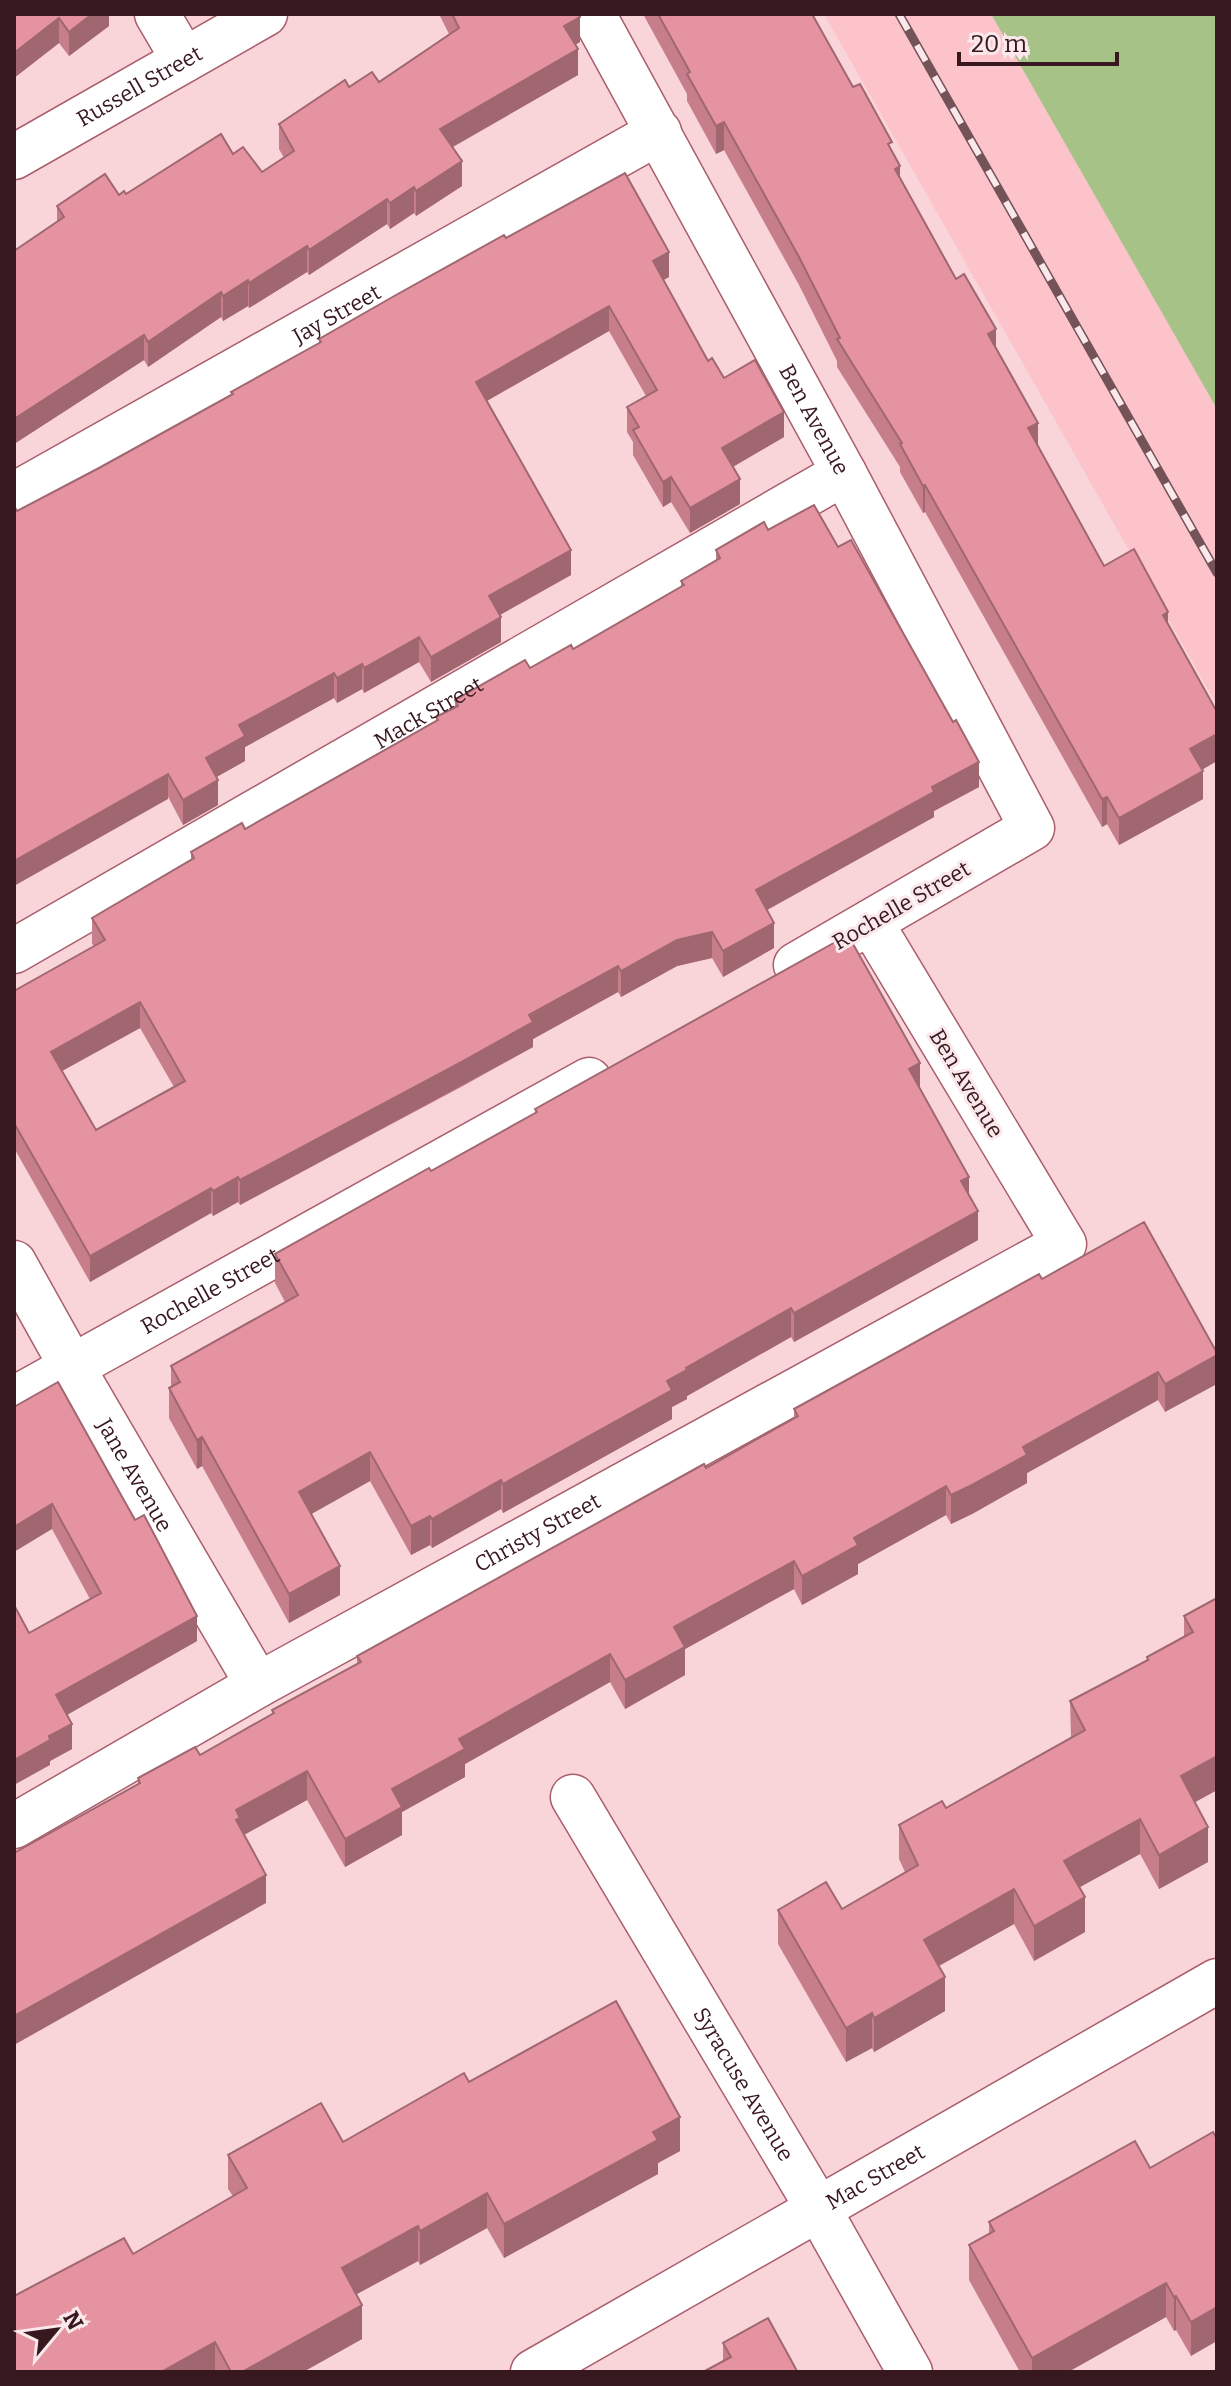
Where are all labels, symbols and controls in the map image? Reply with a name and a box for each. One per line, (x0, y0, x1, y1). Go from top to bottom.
scale bar (959, 16, 1117, 66)
text: 20 m (971, 30, 1027, 58)
street label: Russell Street (72, 40, 207, 133)
street label: Jay Street (287, 279, 385, 350)
street label: Ben Avenue (773, 360, 855, 479)
street label: Mack Street (369, 671, 488, 755)
street label: Rochelle Street (828, 855, 975, 956)
street label: Ben Avenue (924, 1024, 1009, 1142)
street label: Rochelle Street (136, 1241, 284, 1340)
street label: Jane Avenue (91, 1413, 178, 1537)
street label: Christy Street (470, 1487, 605, 1578)
street label: Syracuse Avenue (687, 2003, 800, 2166)
street label: Mac Street (821, 2138, 929, 2216)
north arrow (16, 2290, 96, 2370)
text: N (57, 2307, 89, 2335)

